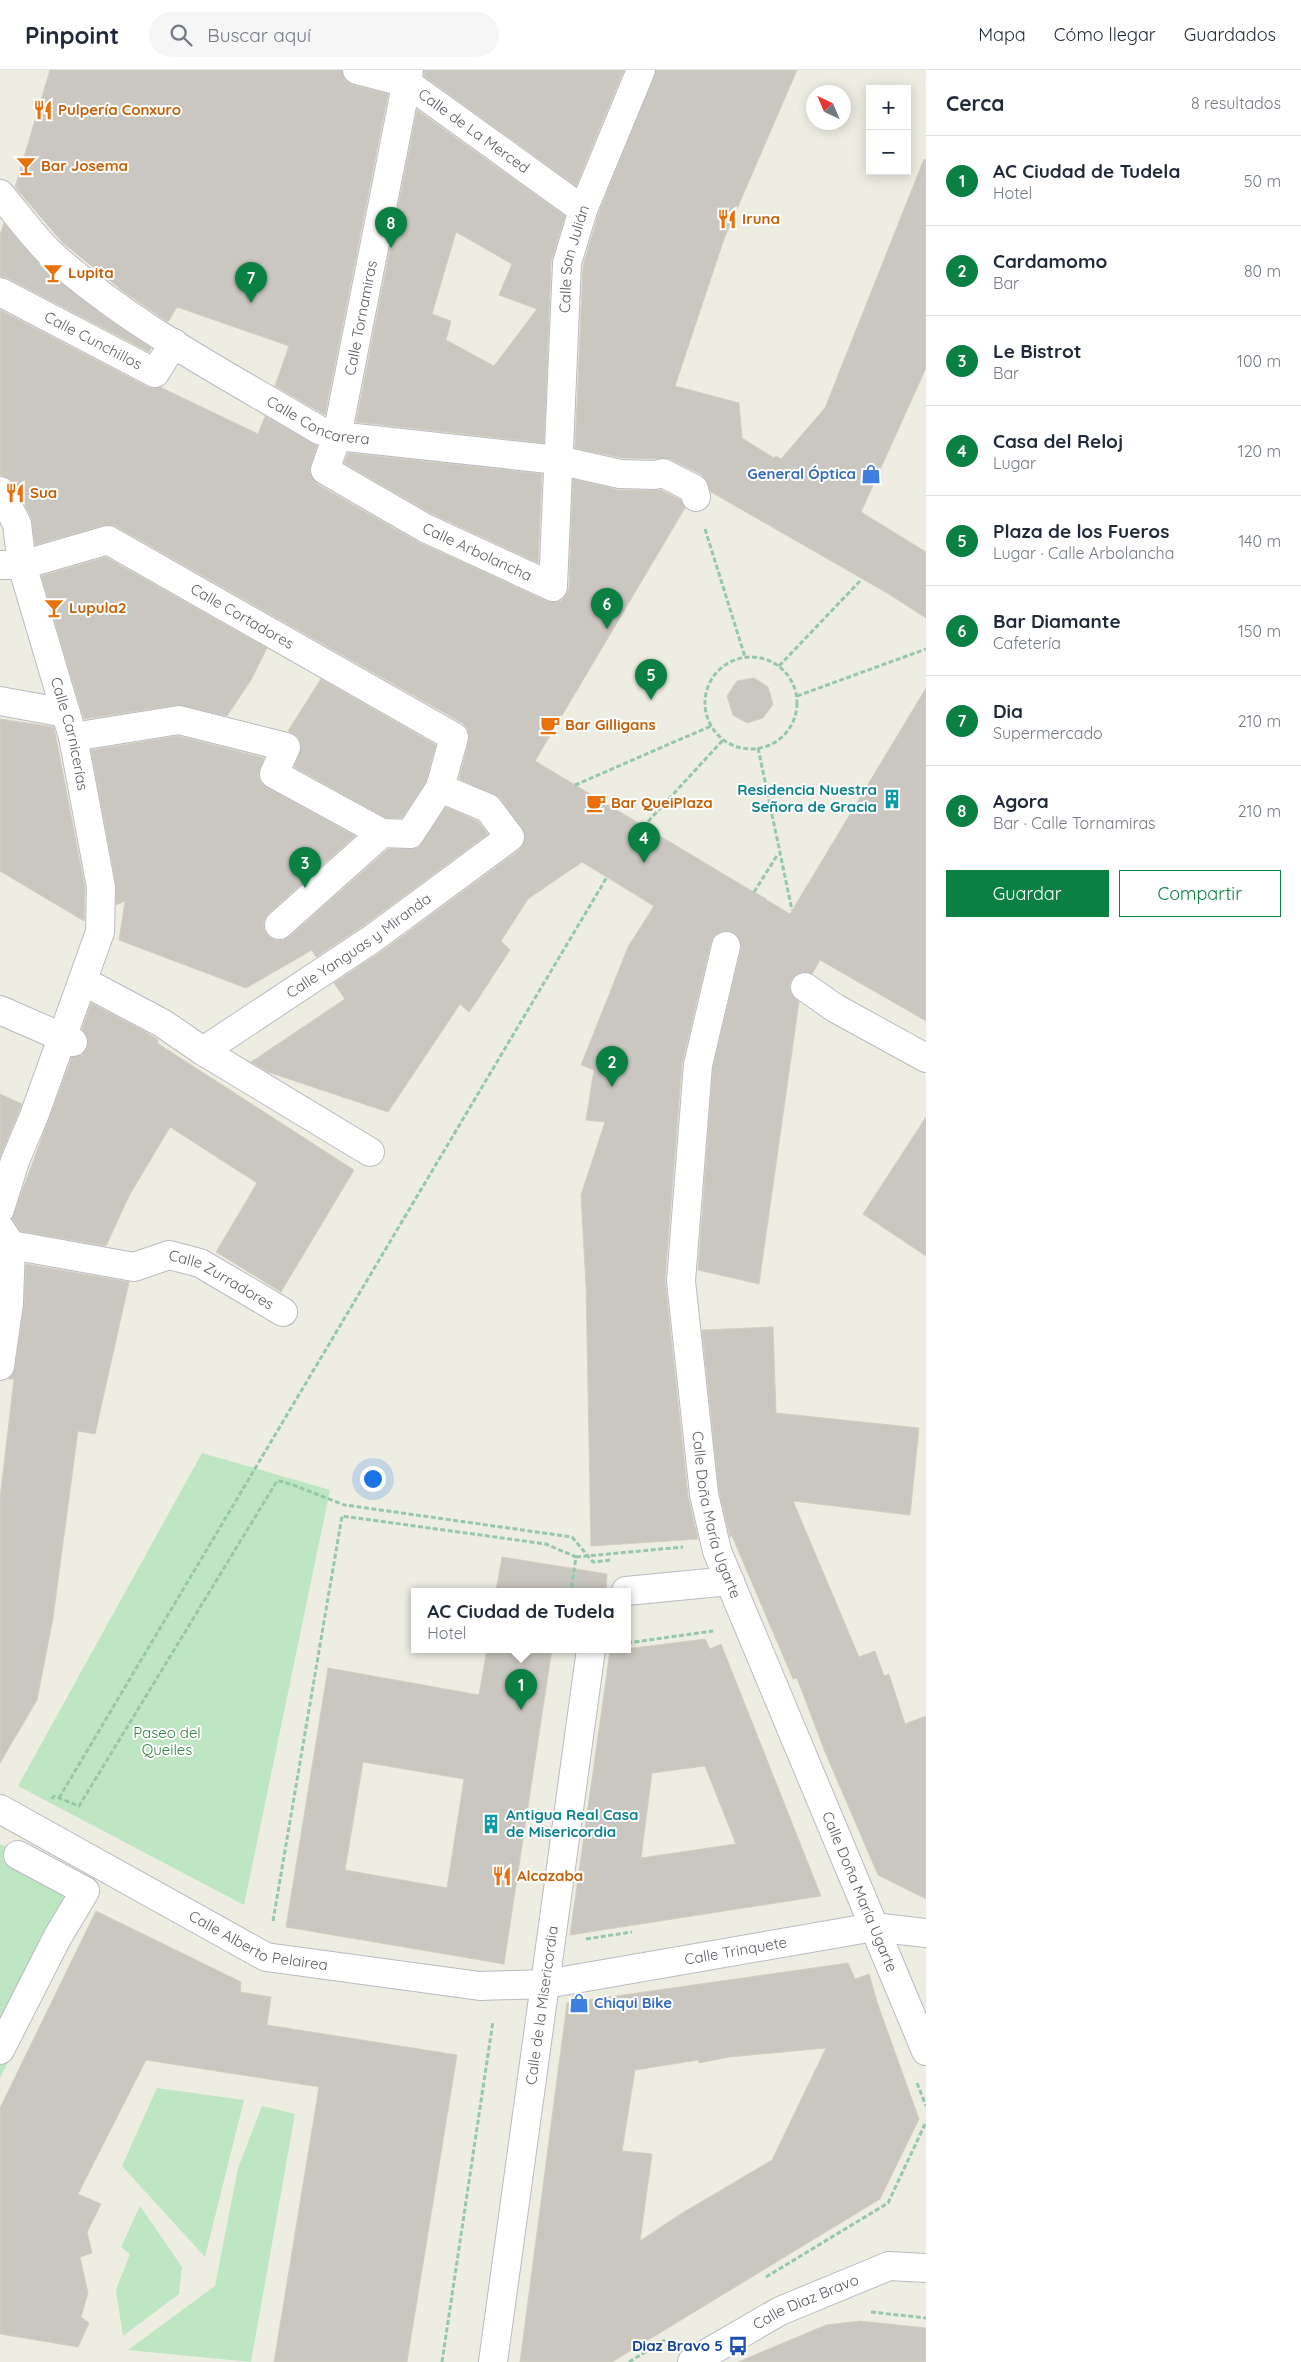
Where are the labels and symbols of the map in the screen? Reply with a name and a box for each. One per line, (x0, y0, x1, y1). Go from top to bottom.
street label: Calle de La Merced (415, 84, 533, 177)
north arrow (806, 85, 851, 130)
restaurant icon: Pulpería Conxuro (32, 99, 54, 121)
place label: Pulpería Conxuro (58, 100, 181, 119)
bar icon: Bar Josema (15, 155, 37, 177)
place label: Bar Josema (41, 156, 128, 175)
street label: Calle San Julián (555, 202, 593, 313)
pin: 8 (375, 207, 407, 248)
restaurant icon: Iruna (716, 208, 738, 230)
place label: Iruna (742, 209, 780, 228)
street label: Calle Tornamiras (340, 259, 381, 377)
bar icon: Lupita (42, 262, 64, 284)
pin: 7 (235, 262, 267, 303)
place label: Lupita (68, 263, 114, 282)
street label: Calle Cunchillos (41, 307, 145, 374)
street label: Calle Concarera (263, 391, 371, 448)
shop icon: General Óptica (860, 463, 882, 485)
place label: General Óptica (747, 464, 856, 483)
restaurant icon: Sua (4, 482, 26, 504)
place label: Sua (30, 483, 57, 502)
street label: Calle Arbolancha (419, 518, 535, 585)
street label: Calle Cortadores (187, 579, 298, 653)
pin: 6 (591, 588, 623, 629)
bar icon: Lupula2 (43, 597, 65, 619)
place label: Lupula2 (69, 598, 126, 617)
pin: 5 (635, 659, 667, 700)
street label: Calle Carnicerías (47, 675, 93, 792)
cafe icon: Bar Gilligans (539, 714, 561, 736)
place label: Bar Gilligans (565, 715, 656, 734)
place label: Residencia Nuestra Señora de Gracia (737, 780, 877, 816)
building icon: Residencia Nuestra Señora de Gracia (881, 788, 903, 810)
cafe icon: Bar QueiPlaza (585, 792, 607, 814)
place label: Bar QueiPlaza (611, 793, 713, 812)
pin: 4 (628, 822, 660, 863)
pin: 3 (289, 847, 321, 888)
street label: Calle Yanguas y Miranda (283, 889, 435, 1002)
pin: 2 (596, 1046, 628, 1087)
street label: Calle Zurradores (167, 1245, 277, 1313)
street label: Calle Doña María Ugarte (688, 1430, 746, 1601)
your location (360, 1466, 386, 1492)
pin: 1 (505, 1669, 537, 1710)
park label: Paseo del Queiles (133, 1723, 201, 1759)
place label: Antigua Real Casa de Misericordia (506, 1805, 638, 1841)
street label: Calle Doña María Ugarte (818, 1809, 902, 1975)
building icon: Antigua Real Casa de Misericordia (480, 1813, 502, 1835)
restaurant icon: Alcazaba (491, 1865, 513, 1887)
place label: Alcazaba (517, 1866, 583, 1885)
street label: Calle Alberto Pelairea (186, 1906, 329, 1974)
street label: Calle de la Misericordia (521, 1925, 562, 2086)
street label: Calle Trinquete (683, 1932, 788, 1969)
shop icon: Chiqui Bike (568, 1992, 590, 2014)
place label: Chiqui Bike (594, 1993, 672, 2012)
street label: Calle Diaz Bravo (749, 2270, 861, 2334)
bus stop icon: Diaz Bravo 5 (727, 2335, 749, 2357)
place label: Diaz Bravo 5 (632, 2336, 723, 2355)

